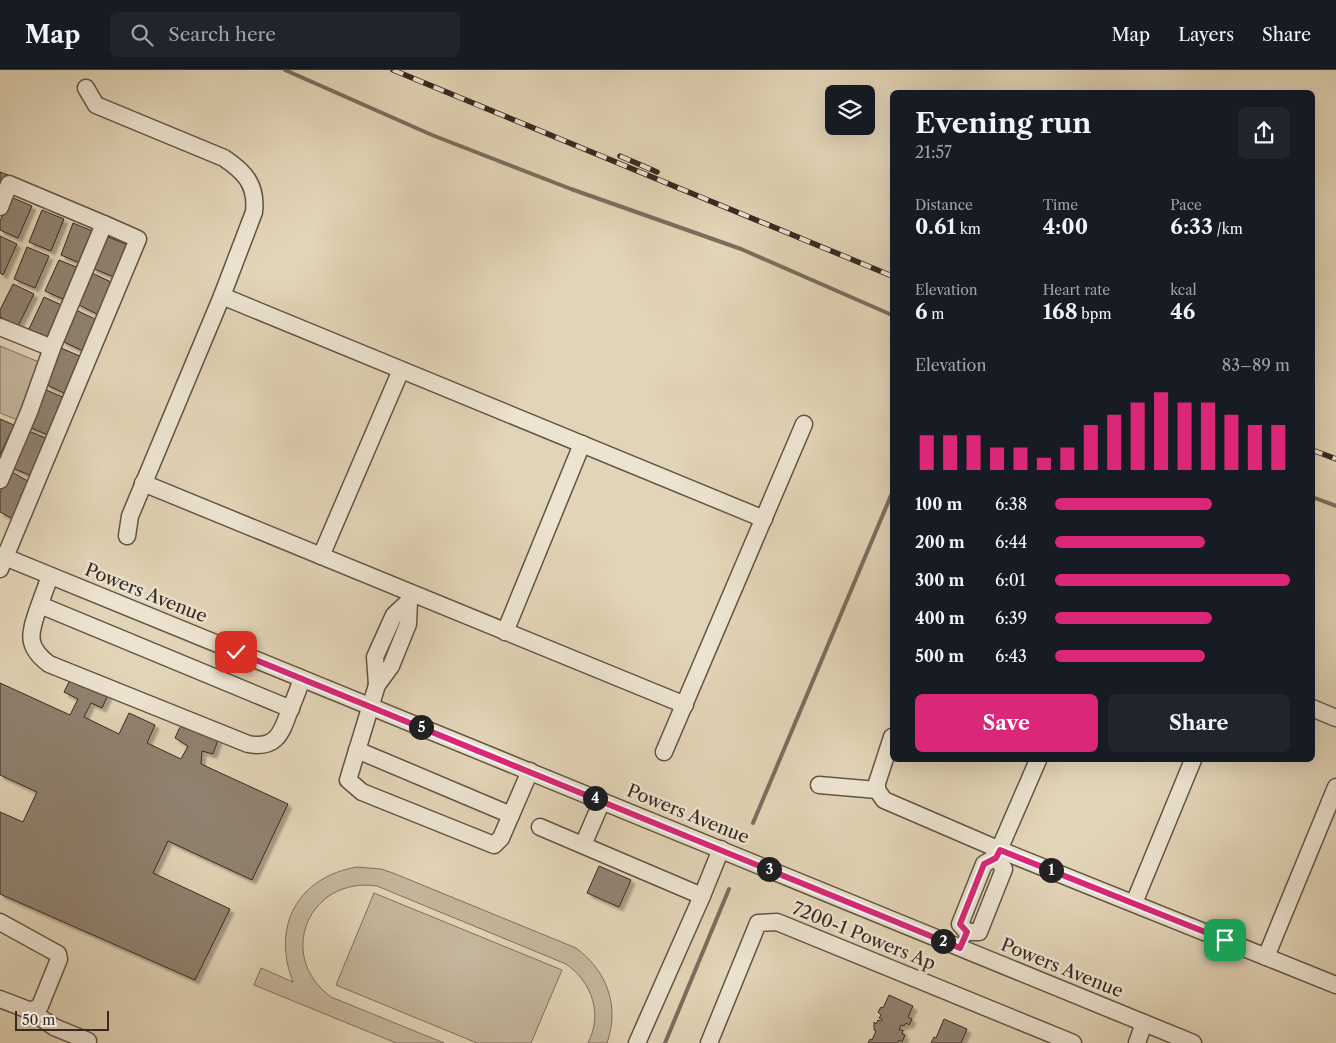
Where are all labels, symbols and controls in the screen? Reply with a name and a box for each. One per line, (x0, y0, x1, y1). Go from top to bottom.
search box (110, 12, 460, 57)
text: Map (25, 20, 80, 49)
icon: search (128, 21, 156, 49)
text: Search here (168, 23, 276, 46)
text: Map (1112, 24, 1150, 46)
text: Layers (1178, 24, 1234, 46)
text: Share (1262, 24, 1311, 46)
map controls (825, 85, 875, 135)
button: layers (825, 85, 875, 135)
text: Evening run (915, 106, 1091, 140)
button: share (1238, 107, 1290, 159)
text: 21:57 (915, 142, 952, 162)
text: Distance (915, 196, 973, 214)
text: Time (1043, 196, 1078, 214)
text: Pace (1170, 196, 1202, 214)
text: 0.61 (915, 214, 956, 239)
text: 4:00 (1043, 214, 1088, 239)
text: 6:33 (1170, 214, 1213, 239)
text: km (956, 220, 981, 238)
text: /km (1213, 220, 1243, 238)
text: Elevation (915, 281, 978, 299)
text: Heart rate (1043, 281, 1110, 299)
text: kcal (1170, 281, 1197, 299)
text: 6 (915, 299, 928, 324)
text: 168 (1043, 299, 1078, 324)
text: 46 (1170, 299, 1195, 324)
text: m (928, 305, 944, 323)
text: bpm (1078, 305, 1111, 323)
text: Elevation (915, 355, 986, 375)
text: 83–89 m (1222, 355, 1290, 375)
text: 100 m (915, 494, 962, 514)
text: 6:38 (995, 494, 1027, 514)
text: 200 m (915, 532, 965, 552)
text: 6:44 (995, 532, 1027, 552)
street label: Powers Avenue (82, 558, 210, 628)
text: 300 m (915, 570, 964, 590)
text: 6:01 (995, 570, 1026, 590)
text: 400 m (915, 608, 965, 628)
text: 6:39 (995, 608, 1027, 628)
pin (215, 631, 257, 673)
icon: check (222, 638, 250, 666)
text: 500 m (915, 646, 964, 666)
text: 6:43 (995, 646, 1027, 666)
button: Save (915, 694, 1098, 752)
button: Share (1108, 694, 1290, 752)
pin: 5 (408, 714, 434, 740)
text: 5 (418, 718, 425, 736)
street label: Powers Avenue (624, 779, 752, 849)
pin: 4 (582, 786, 608, 810)
text: 4 (591, 789, 600, 807)
pin: 3 (756, 856, 782, 882)
pin: 1 (1038, 858, 1064, 882)
text: 3 (766, 860, 773, 878)
text: 1 (1048, 861, 1055, 879)
street label: 7200-1 Powers Ap (789, 897, 939, 975)
pin (1204, 919, 1246, 961)
icon: arrive (1211, 926, 1239, 954)
pin: 2 (930, 928, 956, 954)
text: 2 (939, 932, 948, 950)
street label: Powers Avenue (998, 933, 1126, 1003)
scale bar (15, 1008, 109, 1031)
text: 50 m (22, 1011, 55, 1029)

